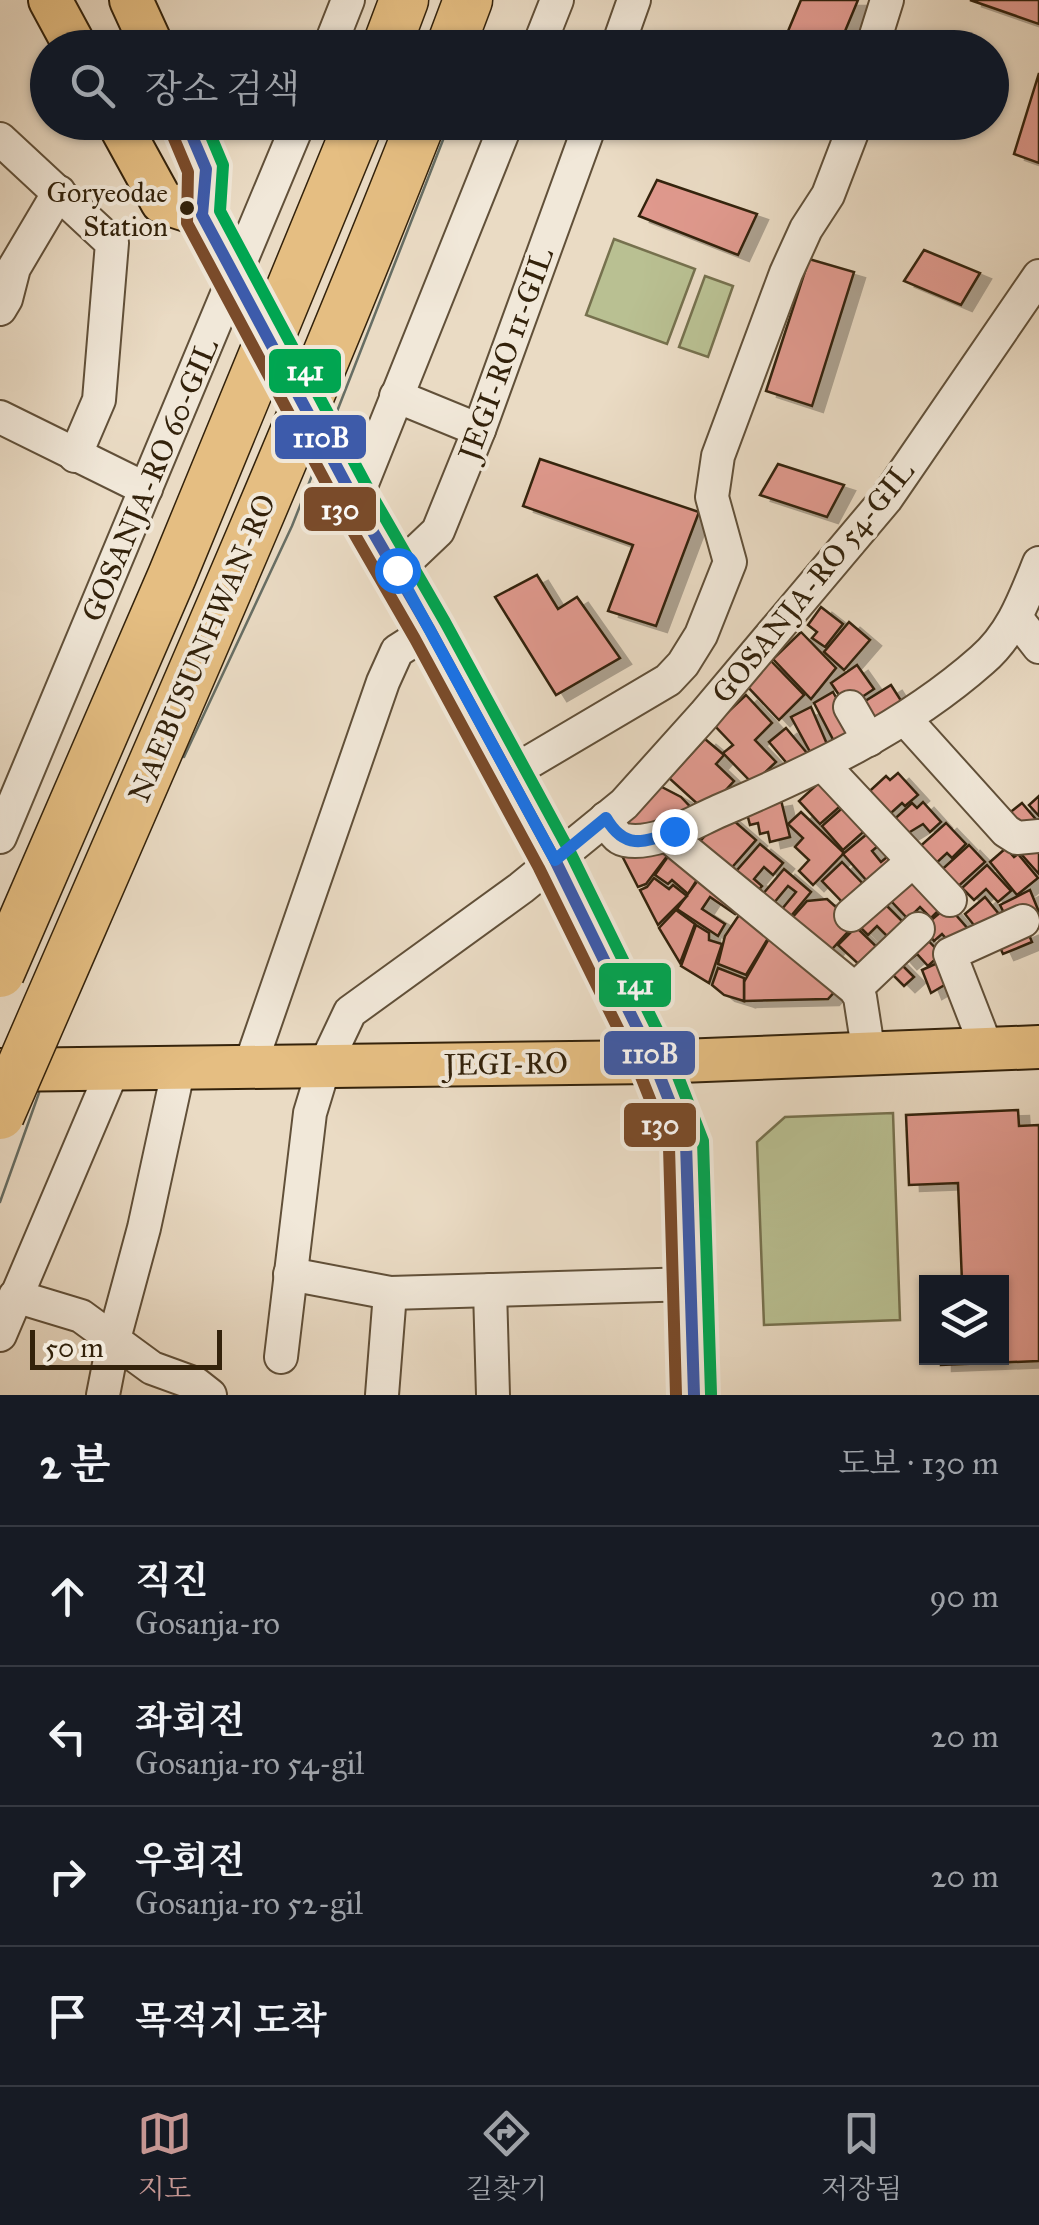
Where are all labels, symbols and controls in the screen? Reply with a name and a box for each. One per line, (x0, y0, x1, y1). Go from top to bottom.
search box (30, 30, 1009, 140)
icon: search (65, 58, 120, 113)
text: 장소 검색 (145, 66, 300, 112)
place label: Goryeodae Station (46, 175, 168, 244)
marker: Goryeodae Station (177, 198, 197, 218)
street label: JEGI-RO 11-GIL (450, 243, 561, 468)
street label: GOSANJA-RO 60-GIL (74, 333, 226, 627)
line badge: 141 (267, 347, 343, 395)
text: 141 (286, 353, 324, 388)
line badge: 110B (273, 413, 368, 461)
text: 110B (293, 420, 349, 455)
street label: GOSANJA-RO 54-GIL (704, 454, 922, 710)
line badge: 130 (302, 485, 378, 533)
street label: NAEBUSUNHWAN-RO (121, 489, 283, 807)
text: 130 (321, 492, 359, 527)
route start (375, 548, 421, 594)
route end (652, 809, 698, 855)
line badge: 141 (597, 961, 673, 1009)
text: 141 (616, 967, 654, 1002)
line badge: 110B (602, 1029, 697, 1077)
text: 110B (622, 1036, 678, 1071)
street label: JEGI-RO (441, 1045, 568, 1083)
line badge: 130 (622, 1101, 698, 1149)
text: 130 (641, 1107, 679, 1142)
map controls (919, 1275, 1009, 1365)
button: layers (919, 1275, 1009, 1365)
scale bar (30, 1325, 222, 1370)
text: 50 m (45, 1330, 104, 1365)
text: 2 분 (40, 1438, 110, 1490)
text: 도보 · 130 m (839, 1444, 999, 1483)
text: 직진 (135, 1557, 208, 1603)
icon: ahead (40, 1569, 95, 1624)
text: 90 m (929, 1577, 999, 1616)
text: Gosanja-ro (135, 1604, 280, 1643)
text: 좌회전 (135, 1697, 245, 1743)
icon: left (40, 1709, 95, 1764)
text: 20 m (931, 1717, 999, 1756)
text: Gosanja-ro 54-gil (135, 1744, 364, 1783)
text: 우회전 (135, 1837, 245, 1883)
icon: right (40, 1849, 95, 1904)
text: 20 m (931, 1857, 999, 1896)
text: Gosanja-ro 52-gil (135, 1884, 363, 1923)
icon: arrive (40, 1989, 95, 2044)
text: 목적지 도착 (135, 1997, 327, 2043)
tab: 지도 (137, 2106, 192, 2206)
tab: 길찾기 (466, 2106, 547, 2206)
tab: 저장됨 (821, 2106, 902, 2206)

